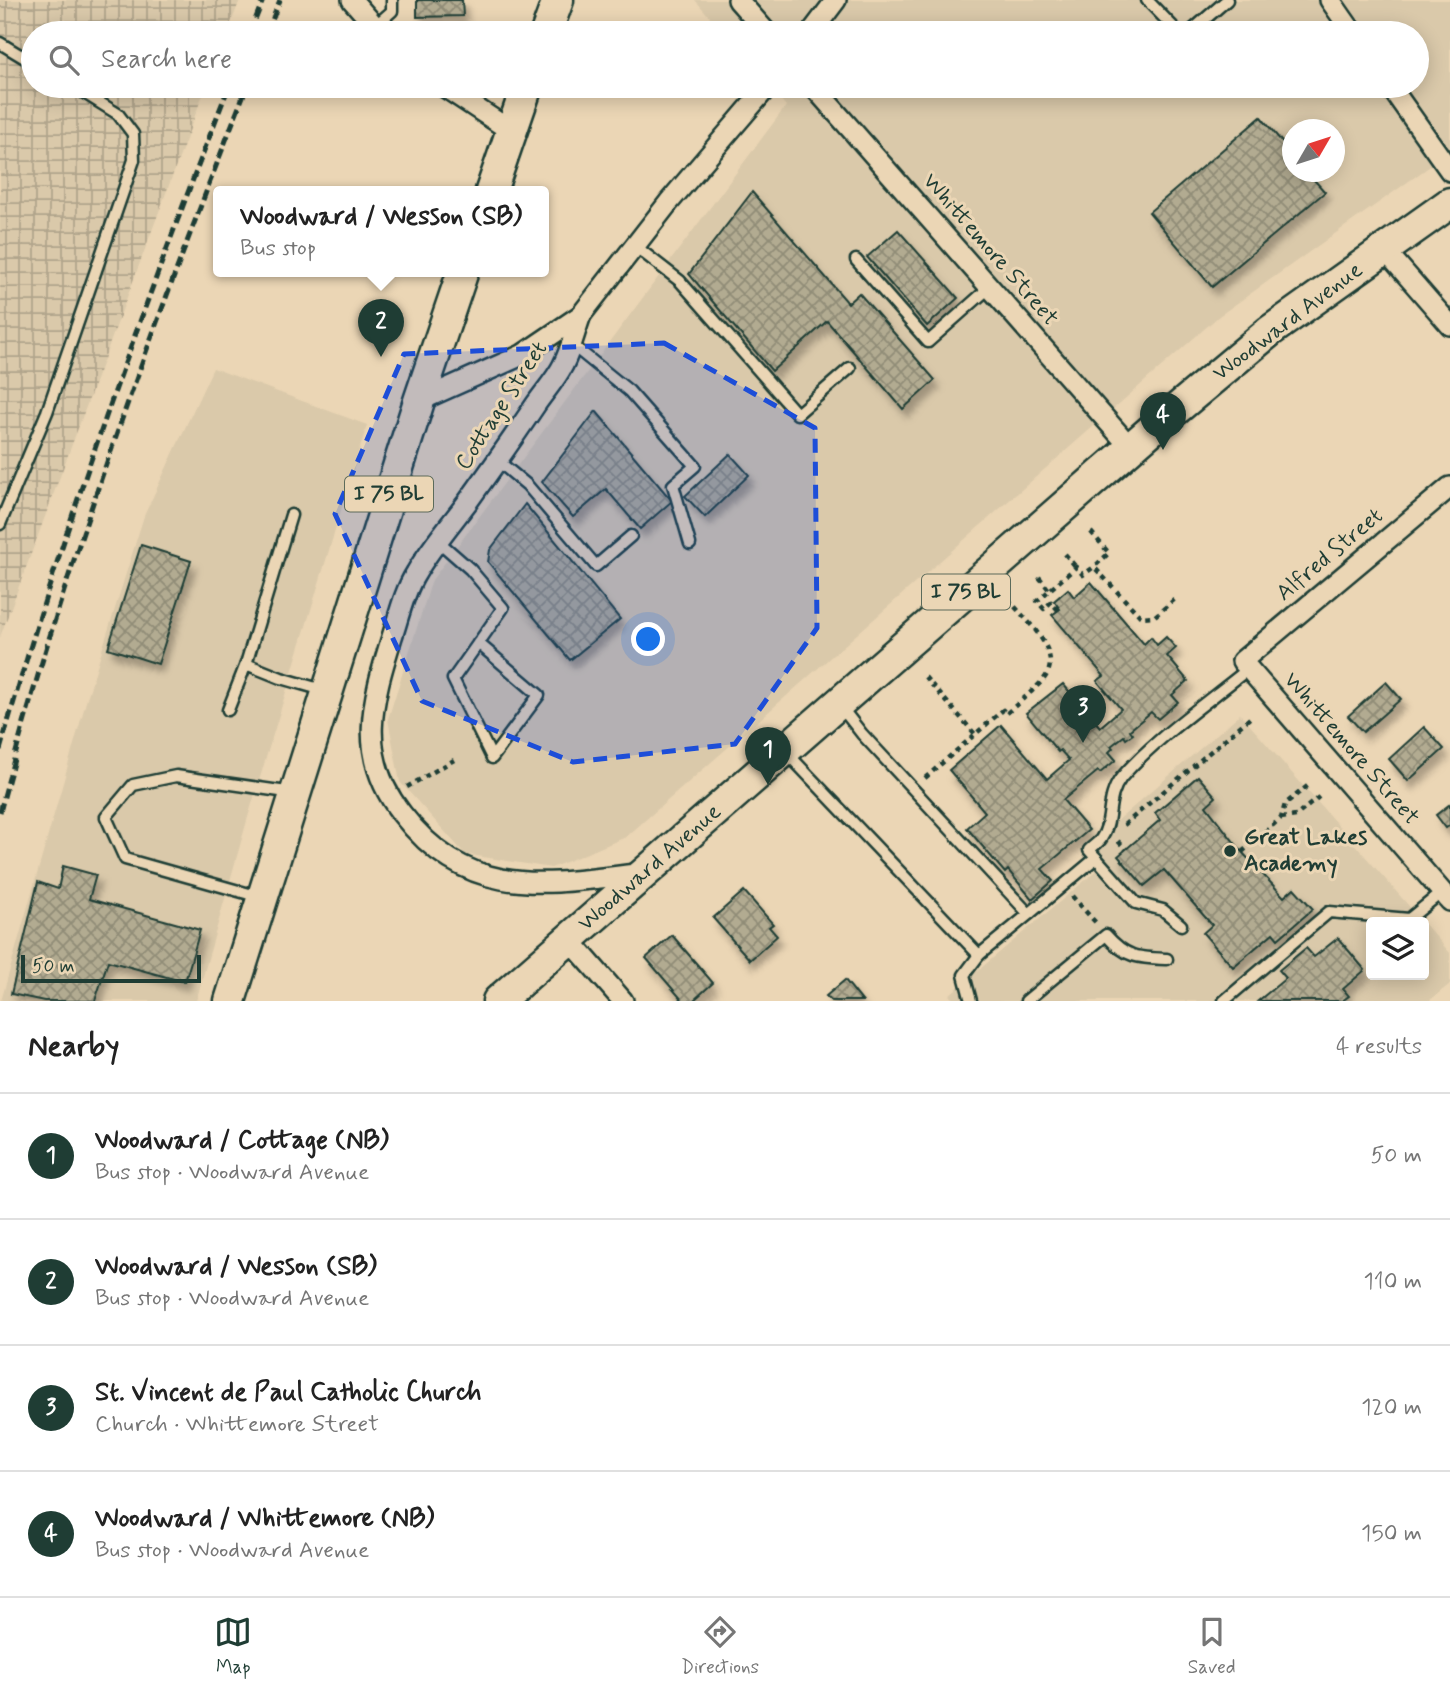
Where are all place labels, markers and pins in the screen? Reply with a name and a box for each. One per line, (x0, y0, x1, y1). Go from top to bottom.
pin: 2 (358, 299, 404, 357)
pin: 4 (1140, 392, 1186, 450)
pin: 3 (1060, 685, 1106, 743)
pin: 1 (745, 727, 791, 785)
place label: Great Lakes Academy (1244, 823, 1367, 879)
marker: Great Lakes Academy (1222, 843, 1238, 859)

